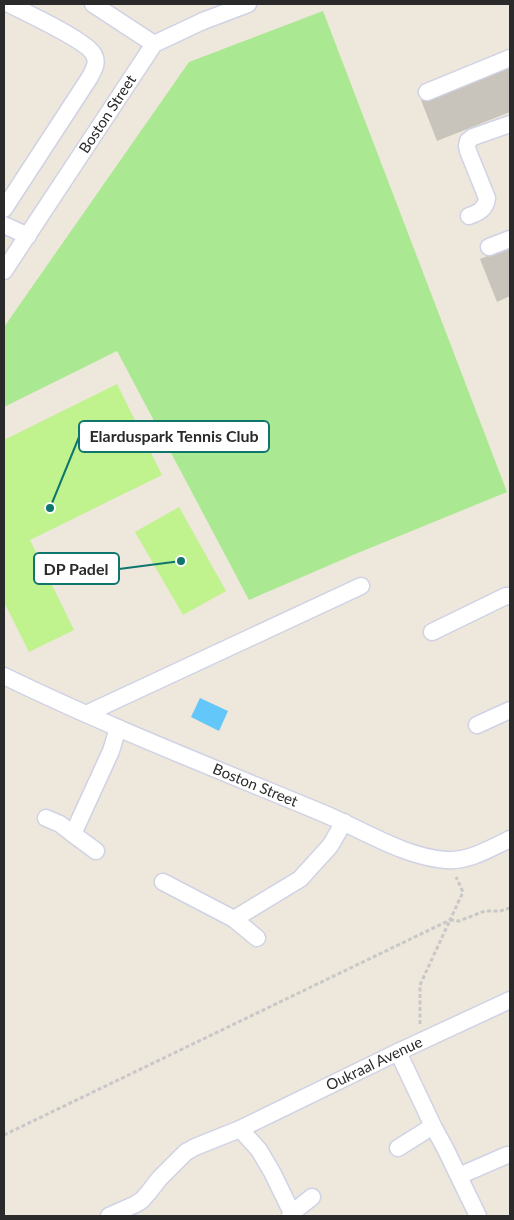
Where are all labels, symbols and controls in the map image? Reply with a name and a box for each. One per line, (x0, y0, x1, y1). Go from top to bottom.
street label: Boston Street (74, 70, 140, 156)
callout: Elarduspark Tennis Club (79, 421, 269, 452)
text: Elarduspark Tennis Club (89, 426, 259, 445)
callout: DP Padel (34, 553, 119, 584)
text: DP Padel (44, 559, 108, 578)
street label: Boston Street (210, 759, 301, 810)
street label: Oukraal Avenue (323, 1032, 425, 1094)

